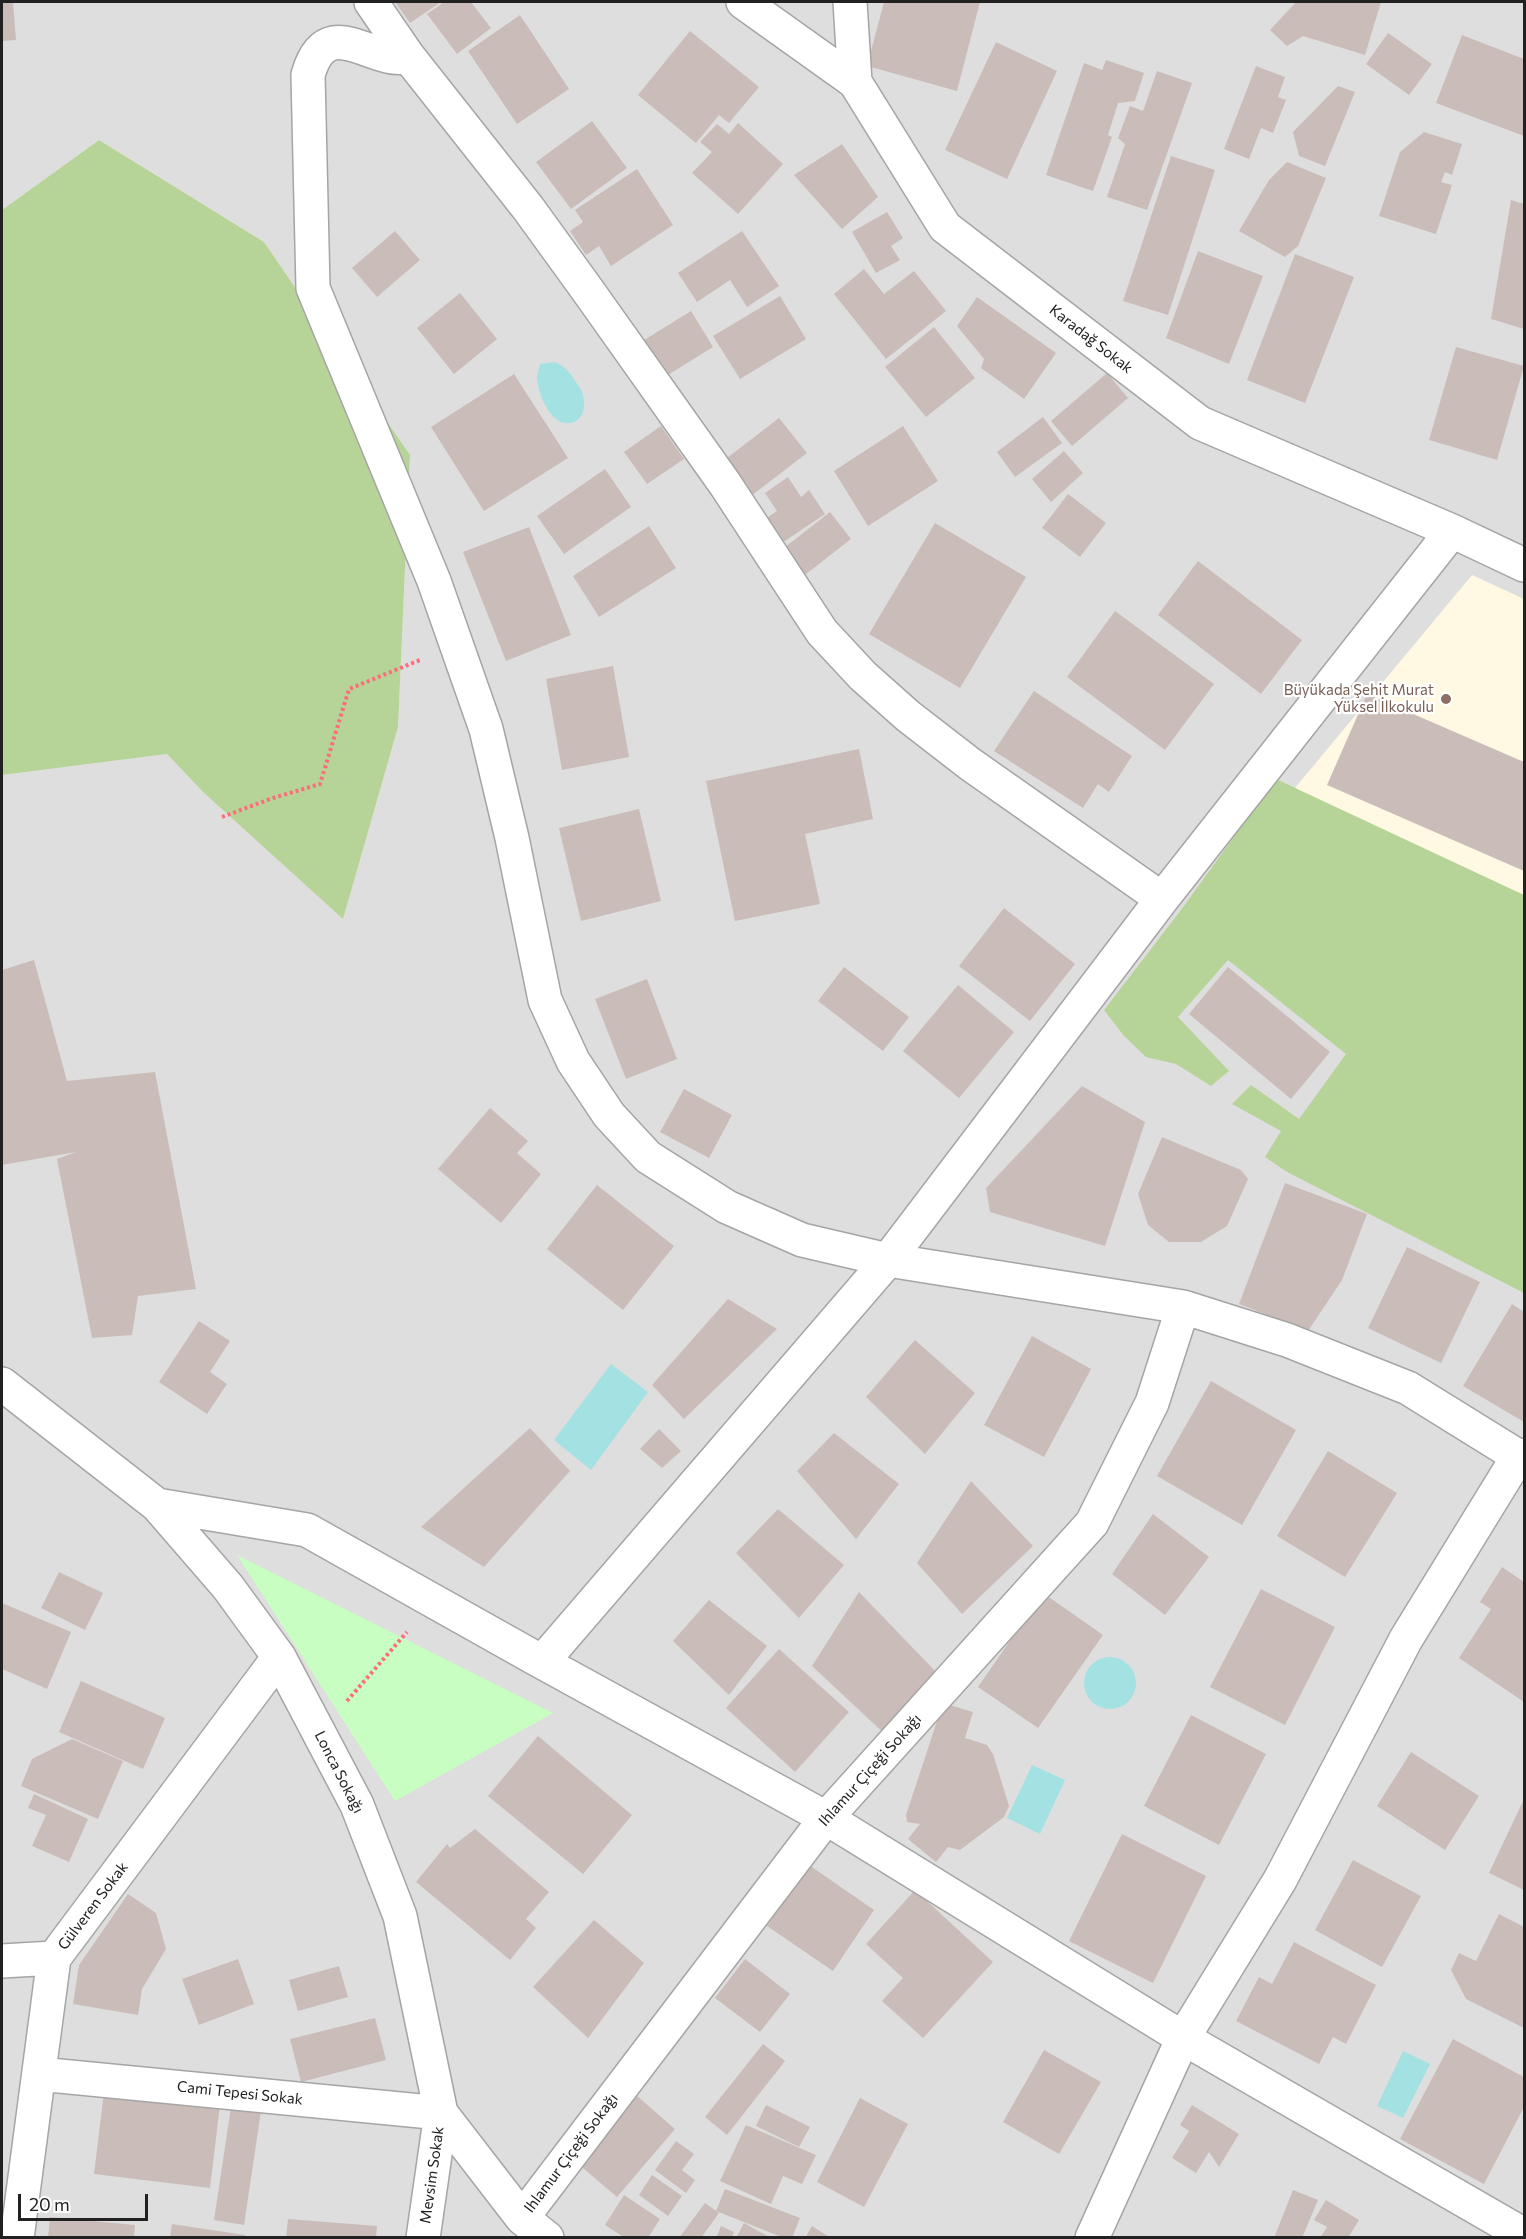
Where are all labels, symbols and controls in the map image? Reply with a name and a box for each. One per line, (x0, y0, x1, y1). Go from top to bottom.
street label: Karadağ Sokak (1046, 301, 1136, 377)
place label: Büyükada Şehit Murat Yüksel İlkokulu (1284, 681, 1434, 716)
marker: Büyükada Şehit Murat Yüksel İlkokulu (1439, 692, 1453, 706)
street label: Ihlamur Çiçeği Sokağı (815, 1710, 925, 1830)
street label: Lonca Sokağı (311, 1728, 367, 1816)
street label: Gülveren Sokak (54, 1858, 132, 1954)
street label: Cami Tepesi Sokak (176, 2077, 304, 2109)
street label: Ihlamur Çiçeği Sokağı (520, 2090, 622, 2216)
street label: Mevsim Sokak (416, 2125, 448, 2225)
scale bar (21, 2182, 152, 2220)
text: 20 m (29, 2193, 70, 2215)

